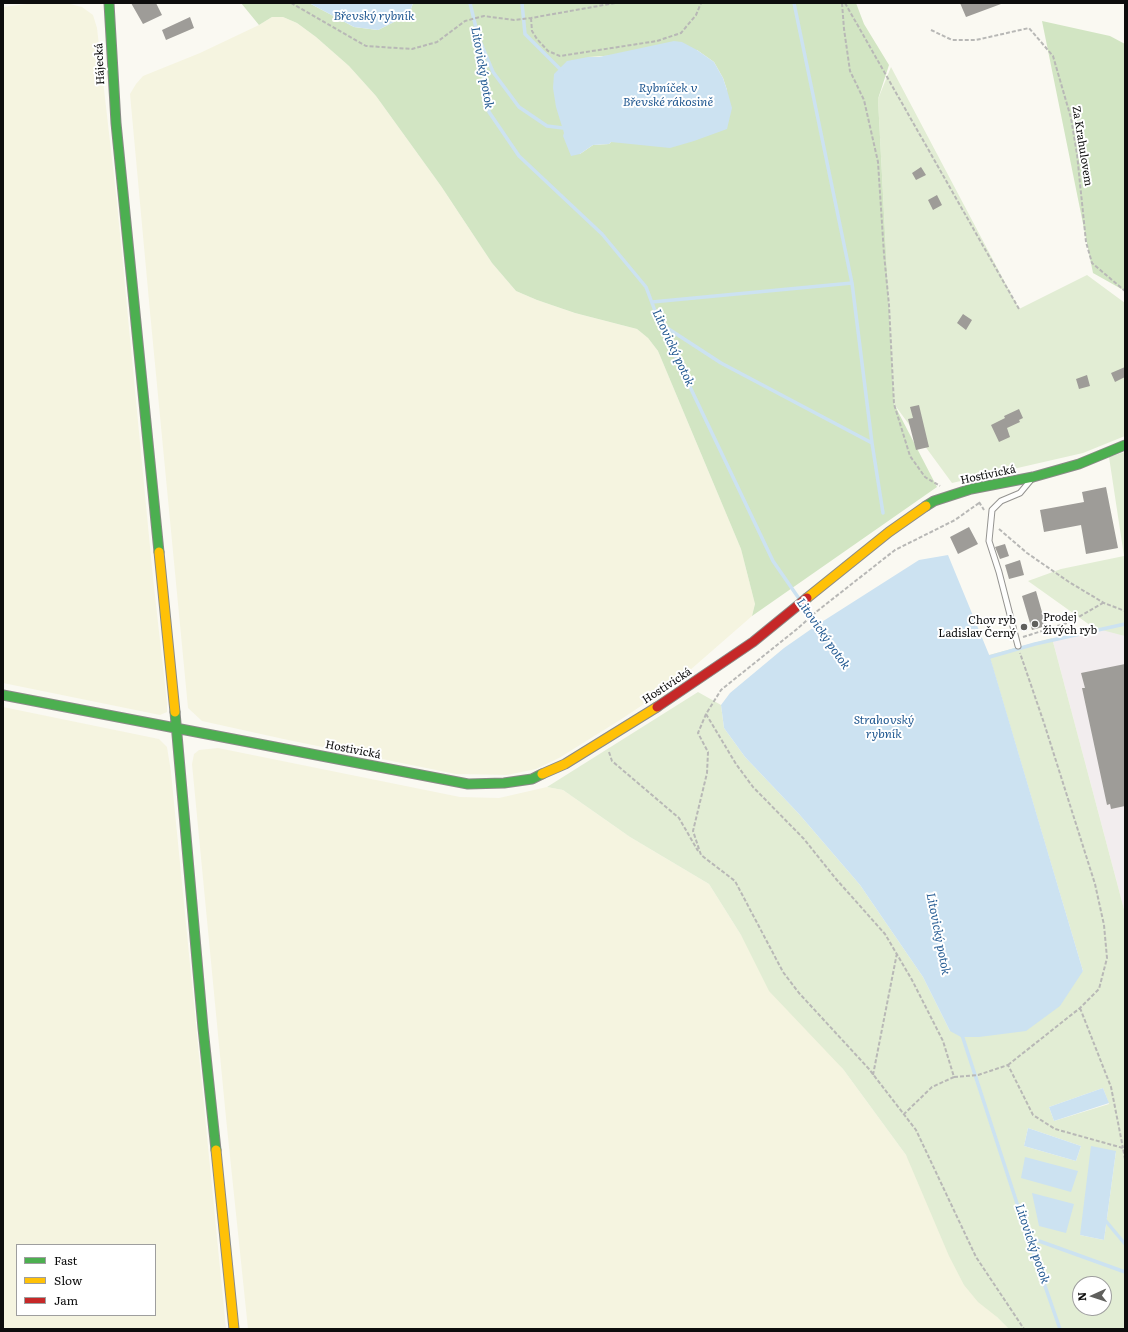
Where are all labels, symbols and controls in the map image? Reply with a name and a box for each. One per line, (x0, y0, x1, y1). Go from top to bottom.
water label: Břevský rybník (333, 9, 415, 23)
water label: Litovický potok (468, 26, 496, 110)
street label: Hájecká (92, 43, 108, 85)
water label: Rybníček v Břevské rákosině (623, 81, 713, 109)
street label: Za Krahulovem (1069, 105, 1095, 187)
water label: Litovický potok (649, 307, 697, 389)
street label: Hostivická (959, 463, 1017, 487)
water label: Litovický potok (793, 596, 853, 672)
place label: Prodej živých ryb (1043, 611, 1097, 637)
place label: Chov ryb Ladislav Černý (938, 614, 1016, 640)
marker: Prodej živých ryb (1030, 619, 1040, 629)
marker: Chov ryb Ladislav Černý (1019, 622, 1029, 632)
street label: Hostivická (640, 665, 694, 707)
water label: Strahovský rybník (854, 713, 914, 741)
street label: Hostivická (324, 738, 382, 762)
water label: Litovický potok (923, 892, 953, 976)
water label: Litovický potok (1012, 1202, 1052, 1286)
legend (16, 1244, 156, 1316)
text: Fast (54, 1251, 77, 1269)
text: Slow (54, 1271, 82, 1289)
north arrow (1072, 1276, 1112, 1316)
text: Jam (54, 1291, 78, 1309)
text: N (1073, 1292, 1089, 1302)

